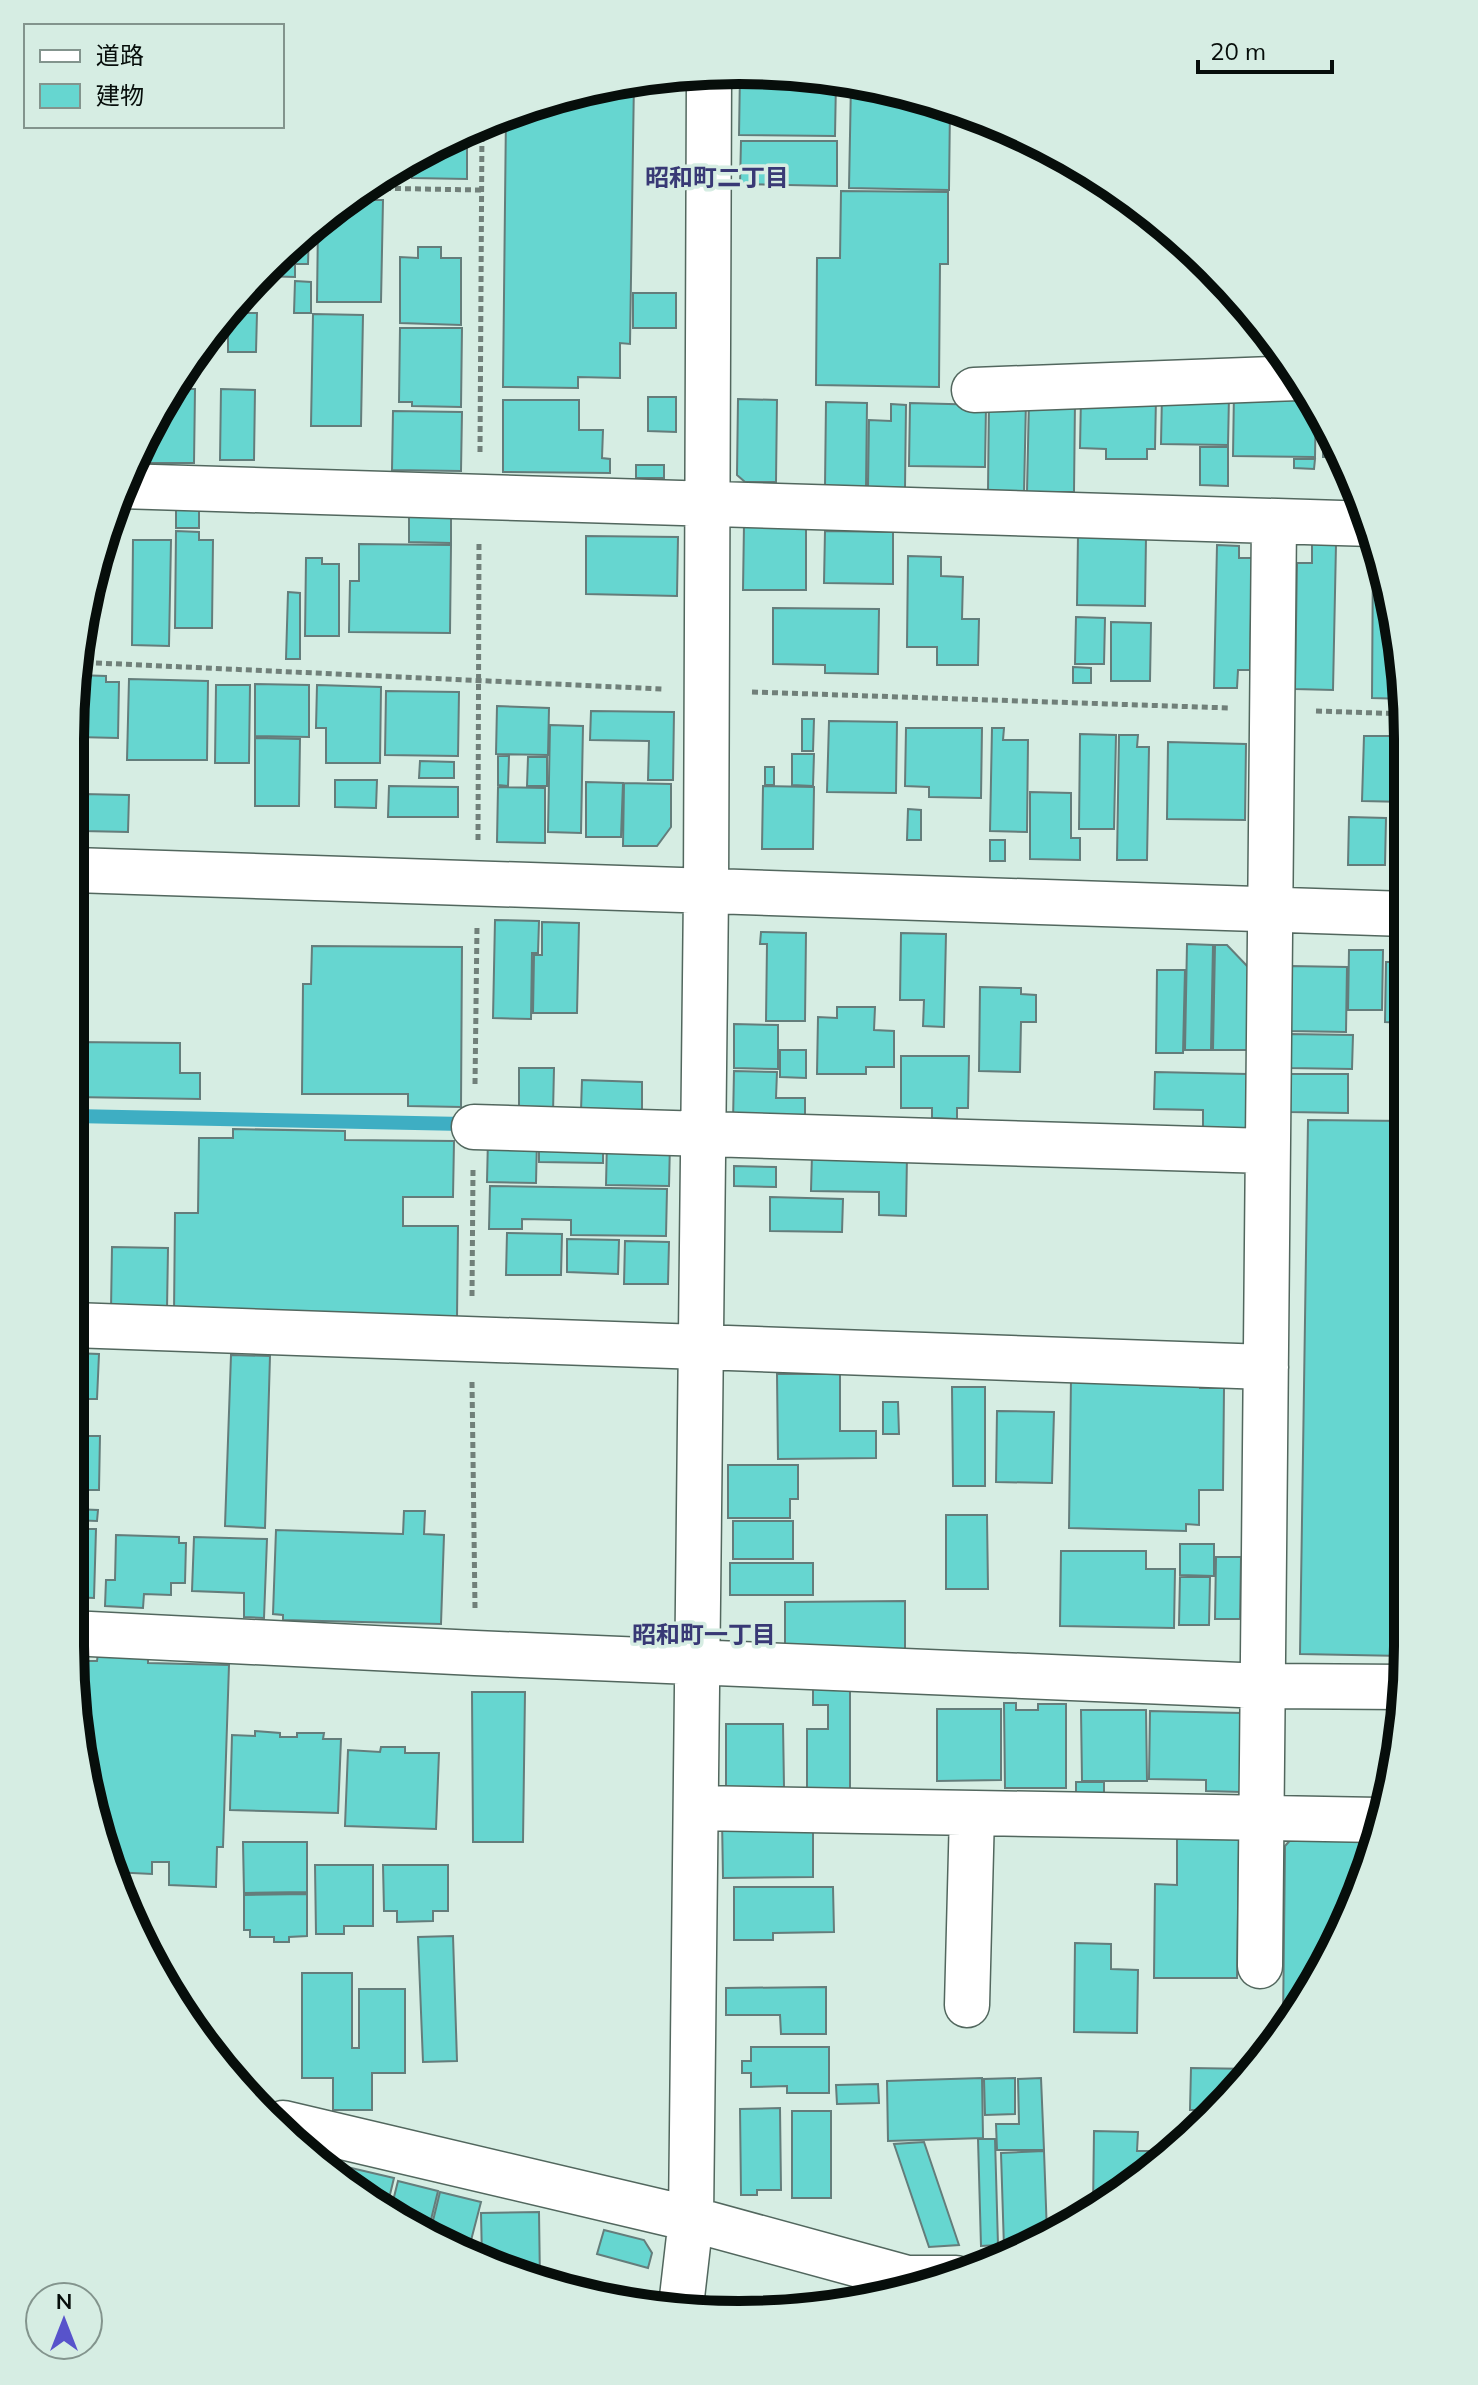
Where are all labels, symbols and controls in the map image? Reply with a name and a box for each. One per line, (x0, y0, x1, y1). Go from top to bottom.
legend (24, 24, 284, 128)
scale bar (1198, 24, 1332, 74)
text: 20 m (1210, 36, 1266, 66)
text: 道路 (96, 40, 144, 70)
text: 建物 (96, 80, 144, 110)
district label: 昭和町二丁目 (645, 162, 789, 192)
district label: 昭和町一丁目 (632, 1619, 776, 1649)
north arrow (24, 2281, 104, 2361)
text: N (56, 2287, 72, 2315)

